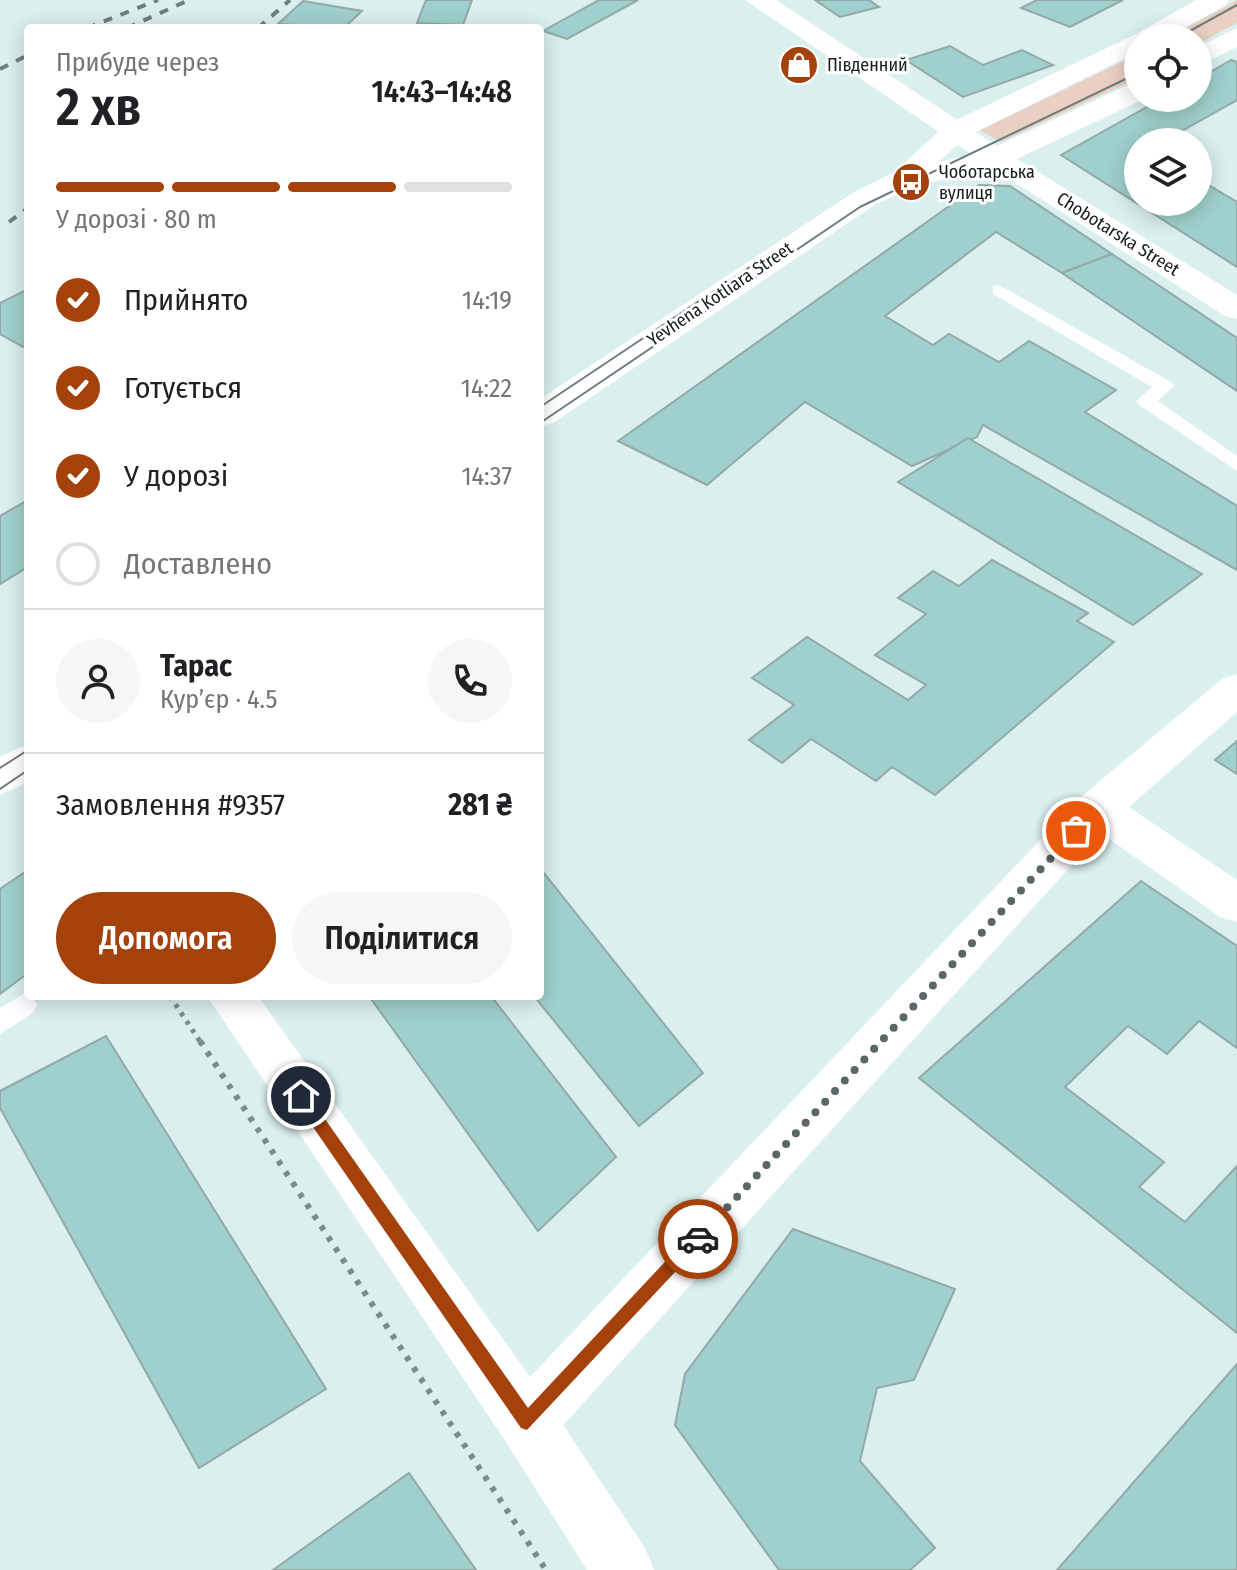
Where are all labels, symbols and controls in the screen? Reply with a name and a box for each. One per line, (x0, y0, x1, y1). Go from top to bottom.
map controls (1124, 24, 1212, 216)
button: locate (1124, 24, 1212, 112)
shop icon: Південний (778, 44, 820, 86)
text: Прибуде через (56, 47, 219, 78)
place label: Південний (827, 54, 908, 76)
text: 14:43–14:48 (371, 74, 512, 110)
text: 2 хв (56, 76, 142, 139)
button: layers (1124, 128, 1212, 216)
bus stop icon: Чоботарська вулиця (890, 161, 932, 203)
place label: Чоботарська вулиця (939, 161, 1035, 204)
street label: Chobotarska Street (1053, 187, 1184, 281)
text: У дорозі · 80 m (56, 204, 217, 235)
street label: Yevhena Kotliara Street (643, 237, 797, 351)
icon: check (56, 278, 100, 322)
text: Прийнято (124, 282, 248, 318)
text: 14:19 (462, 285, 512, 316)
icon: check (56, 366, 100, 410)
text: Готується (124, 370, 242, 406)
text: 14:22 (461, 373, 512, 404)
icon: check (56, 454, 100, 498)
text: У дорозі (124, 458, 228, 494)
text: 14:37 (461, 461, 512, 492)
text: Доставлено (124, 546, 272, 582)
button: person (56, 639, 140, 723)
button: phone (428, 639, 512, 723)
text: Тарас (160, 648, 232, 684)
text: Кур’єр · 4.5 (160, 684, 277, 715)
text: Замовлення #9357 (56, 787, 285, 823)
text: 281 ₴ (448, 787, 512, 823)
pin (1042, 797, 1110, 865)
icon: bag (1054, 809, 1098, 853)
button: Допомога (56, 892, 276, 984)
button: Поділитися (292, 892, 512, 984)
pin (267, 1062, 335, 1130)
icon: home (279, 1074, 323, 1118)
courier (658, 1199, 738, 1279)
icon: car (676, 1217, 720, 1261)

